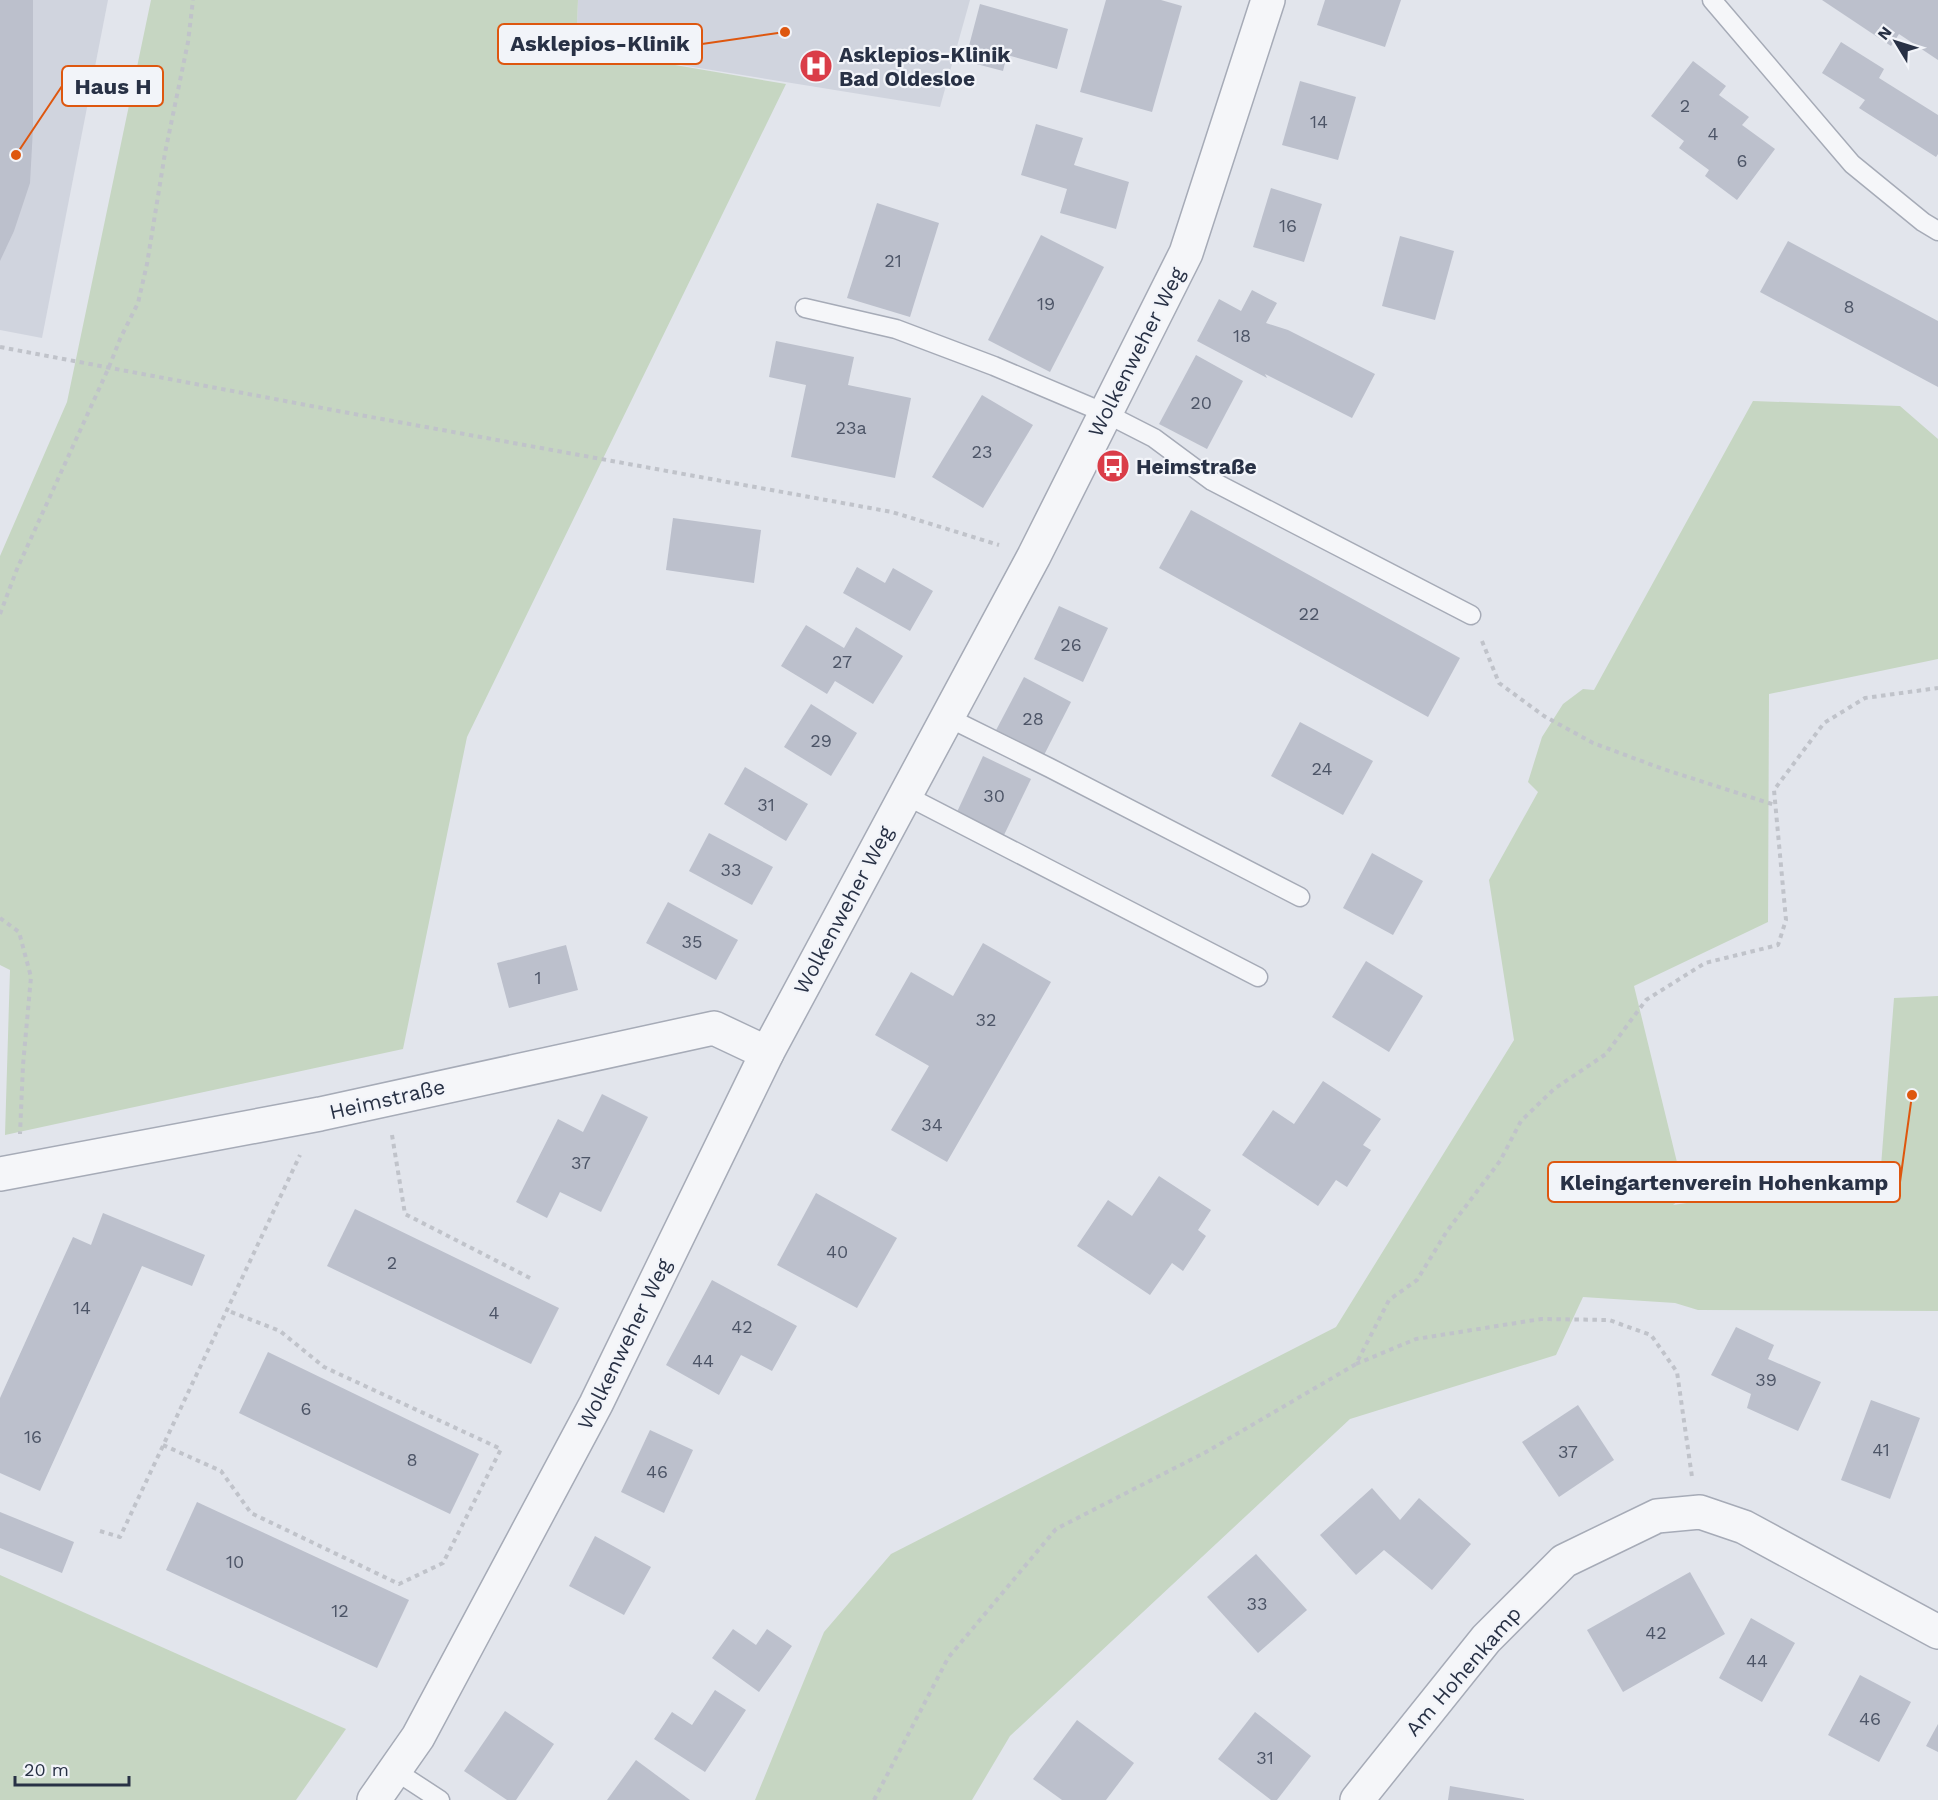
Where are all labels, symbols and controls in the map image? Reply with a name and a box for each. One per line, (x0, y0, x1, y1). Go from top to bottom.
north arrow (1866, 12, 1926, 72)
text: N (1873, 23, 1896, 44)
callout: Asklepios-Klinik (498, 24, 702, 64)
text: Asklepios-Klinik (510, 31, 690, 56)
place label: Asklepios-Klinik Bad Oldesloe (839, 42, 1011, 91)
hospital icon: Asklepios-Klinik Bad Oldesloe (798, 48, 834, 84)
callout: Haus H (62, 66, 163, 106)
text: Haus H (75, 74, 151, 99)
house number: 2 (1680, 95, 1690, 116)
house number: 14 (1310, 111, 1328, 132)
house number: 4 (1708, 123, 1719, 144)
house number: 6 (1737, 150, 1747, 171)
house number: 16 (1279, 215, 1297, 236)
house number: 21 (884, 250, 902, 271)
street label: Wolkenweher Weg (1082, 262, 1190, 441)
house number: 19 (1037, 293, 1055, 314)
house number: 8 (1843, 296, 1855, 317)
house number: 18 (1233, 325, 1251, 346)
house number: 20 (1190, 392, 1212, 413)
house number: 23a (835, 417, 867, 438)
house number: 23 (972, 441, 993, 462)
bus stop icon: Heimstraße (1095, 448, 1131, 484)
place label: Heimstraße (1136, 454, 1257, 479)
house number: 22 (1299, 603, 1320, 624)
house number: 26 (1060, 634, 1082, 655)
house number: 27 (832, 651, 852, 672)
house number: 28 (1022, 708, 1044, 729)
house number: 29 (810, 730, 832, 751)
house number: 24 (1312, 758, 1332, 779)
house number: 30 (983, 785, 1005, 806)
house number: 31 (757, 794, 775, 815)
street label: Wolkenweher Weg (788, 821, 898, 998)
house number: 33 (721, 859, 742, 880)
house number: 35 (682, 931, 702, 952)
house number: 1 (534, 967, 542, 988)
house number: 32 (976, 1009, 997, 1030)
street label: Heimstraße (327, 1074, 447, 1124)
house number: 34 (921, 1114, 943, 1135)
house number: 37 (571, 1152, 591, 1173)
callout: Kleingartenverein Hohenkamp (1548, 1162, 1900, 1202)
text: Kleingartenverein Hohenkamp (1560, 1170, 1888, 1195)
house number: 40 (826, 1241, 848, 1262)
house number: 2 (387, 1252, 397, 1273)
street label: Wolkenweher Weg (572, 1254, 677, 1433)
house number: 14 (73, 1297, 91, 1318)
house number: 4 (489, 1302, 500, 1323)
house number: 42 (731, 1316, 753, 1337)
house number: 44 (692, 1350, 714, 1371)
house number: 39 (1755, 1369, 1777, 1390)
house number: 6 (301, 1398, 311, 1419)
house number: 16 (24, 1426, 42, 1447)
house number: 41 (1872, 1439, 1890, 1460)
house number: 37 (1558, 1441, 1578, 1462)
house number: 8 (406, 1449, 418, 1470)
house number: 46 (646, 1461, 668, 1482)
house number: 10 (226, 1551, 244, 1572)
house number: 33 (1247, 1593, 1268, 1614)
house number: 12 (331, 1600, 349, 1621)
street label: Am Hohenkamp (1400, 1601, 1526, 1741)
house number: 42 (1645, 1622, 1667, 1643)
house number: 44 (1746, 1650, 1768, 1671)
house number: 46 (1859, 1708, 1881, 1729)
house number: 31 (1256, 1747, 1274, 1768)
scale bar (15, 1749, 129, 1787)
text: 20 m (24, 1759, 69, 1780)

